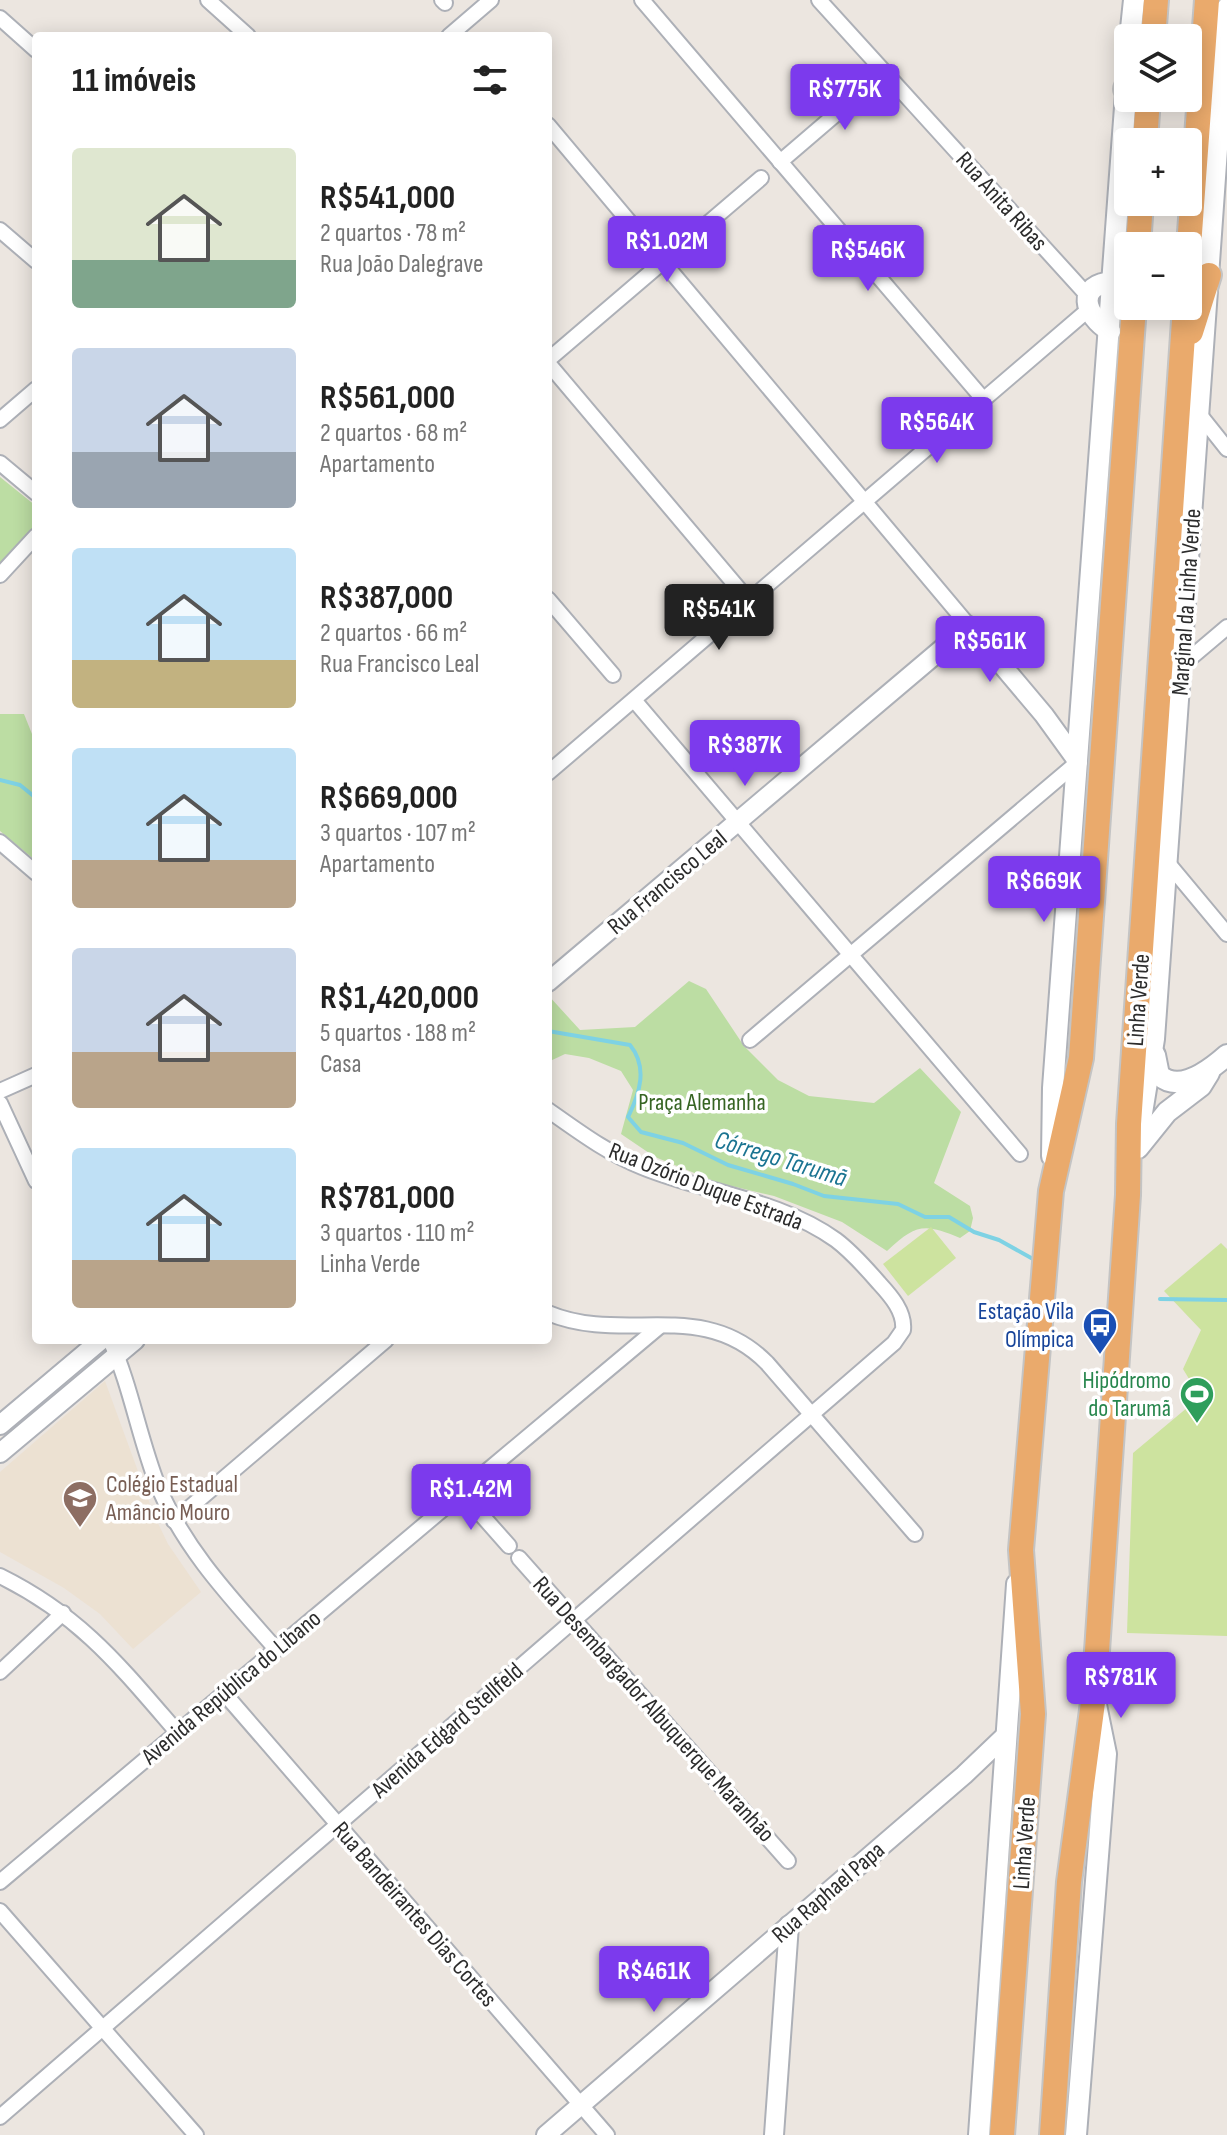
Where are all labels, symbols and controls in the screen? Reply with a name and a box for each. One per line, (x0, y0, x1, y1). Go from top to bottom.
map controls (1114, 24, 1202, 320)
button: layers (1114, 24, 1202, 112)
icon: filters (468, 58, 512, 102)
text: 11 imóveis (72, 60, 196, 101)
pin: R$775K (780, 64, 910, 132)
text: R$775K (808, 74, 882, 105)
button: + (1114, 128, 1202, 216)
street label: Rua Anita Ribas (950, 146, 1054, 257)
text: R$541,000 (320, 177, 455, 218)
icon: home (136, 180, 232, 276)
pin: R$1.02M (593, 216, 741, 284)
text: 2 quartos · 78 m² (320, 218, 466, 249)
pin: R$546K (803, 225, 933, 293)
text: R$1.02M (626, 226, 708, 257)
button: − (1114, 232, 1202, 320)
text: R$546K (831, 235, 905, 266)
text: Rua João Dalegrave (320, 249, 484, 280)
text: R$561,000 (320, 377, 455, 418)
icon: home (136, 380, 232, 476)
pin: R$564K (872, 397, 1002, 465)
text: R$564K (900, 407, 974, 438)
text: 2 quartos · 68 m² (320, 418, 467, 449)
text: Apartamento (320, 449, 435, 480)
street label: Marginal da Linha Verde (1165, 508, 1208, 697)
text: R$387,000 (320, 577, 453, 618)
icon: home (136, 580, 232, 676)
pin: R$541K (654, 584, 784, 652)
text: R$541K (683, 594, 755, 625)
pin: R$561K (925, 616, 1055, 684)
text: 2 quartos · 66 m² (320, 618, 467, 649)
text: R$561K (954, 626, 1027, 657)
text: Rua Francisco Leal (320, 649, 479, 680)
pin: R$387K (680, 720, 810, 788)
text: R$387K (708, 730, 782, 761)
text: R$669,000 (320, 777, 458, 818)
icon: home (136, 780, 232, 876)
text: 3 quartos · 107 m² (320, 818, 476, 849)
street label: Rua Francisco Leal (602, 824, 733, 941)
text: Apartamento (320, 849, 435, 880)
pin: R$669K (979, 856, 1109, 924)
text: R$669K (1006, 866, 1082, 897)
street label: Linha Verde (1121, 953, 1156, 1047)
text: R$1,420,000 (320, 977, 479, 1018)
icon: home (136, 980, 232, 1076)
text: 5 quartos · 188 m² (320, 1018, 476, 1049)
text: Casa (320, 1049, 361, 1080)
park label: Praça Alemanha (638, 1088, 766, 1117)
water label: Córrego Tarumã (711, 1125, 851, 1194)
street label: Rua Ozório Duque Estrada (605, 1136, 807, 1237)
text: R$781,000 (320, 1177, 455, 1218)
icon: home (136, 1180, 232, 1276)
text: 3 quartos · 110 m² (320, 1218, 475, 1249)
text: Linha Verde (320, 1249, 421, 1280)
place label: Estação Vila Olímpica (978, 1297, 1074, 1354)
bus stop icon: Estação Vila Olímpica (1081, 1306, 1119, 1356)
place label: Hipódromo do Tarumã (1083, 1366, 1171, 1423)
sports icon: Hipódromo do Tarumã (1178, 1375, 1216, 1425)
pin: R$1.42M (397, 1464, 545, 1532)
place label: Colégio Estadual Amâncio Mouro (105, 1470, 238, 1527)
text: R$1.42M (430, 1474, 512, 1505)
school or university icon: Colégio Estadual Amâncio Mouro (61, 1479, 99, 1529)
street label: Rua Desembargador Albuquerque Maranhão (527, 1570, 781, 1848)
street label: Avenida República do Líbano (135, 1604, 327, 1772)
pin: R$781K (1056, 1652, 1186, 1720)
street label: Avenida Edgard Stellfeld (365, 1657, 529, 1805)
text: R$781K (1085, 1662, 1157, 1693)
street label: Linha Verde (1007, 1796, 1042, 1890)
street label: Rua Bandeirantes Dias Cortes (326, 1816, 503, 2013)
street label: Rua Raphael Papa (766, 1836, 891, 1949)
pin: R$461K (589, 1946, 719, 2014)
text: R$461K (617, 1956, 691, 1987)

